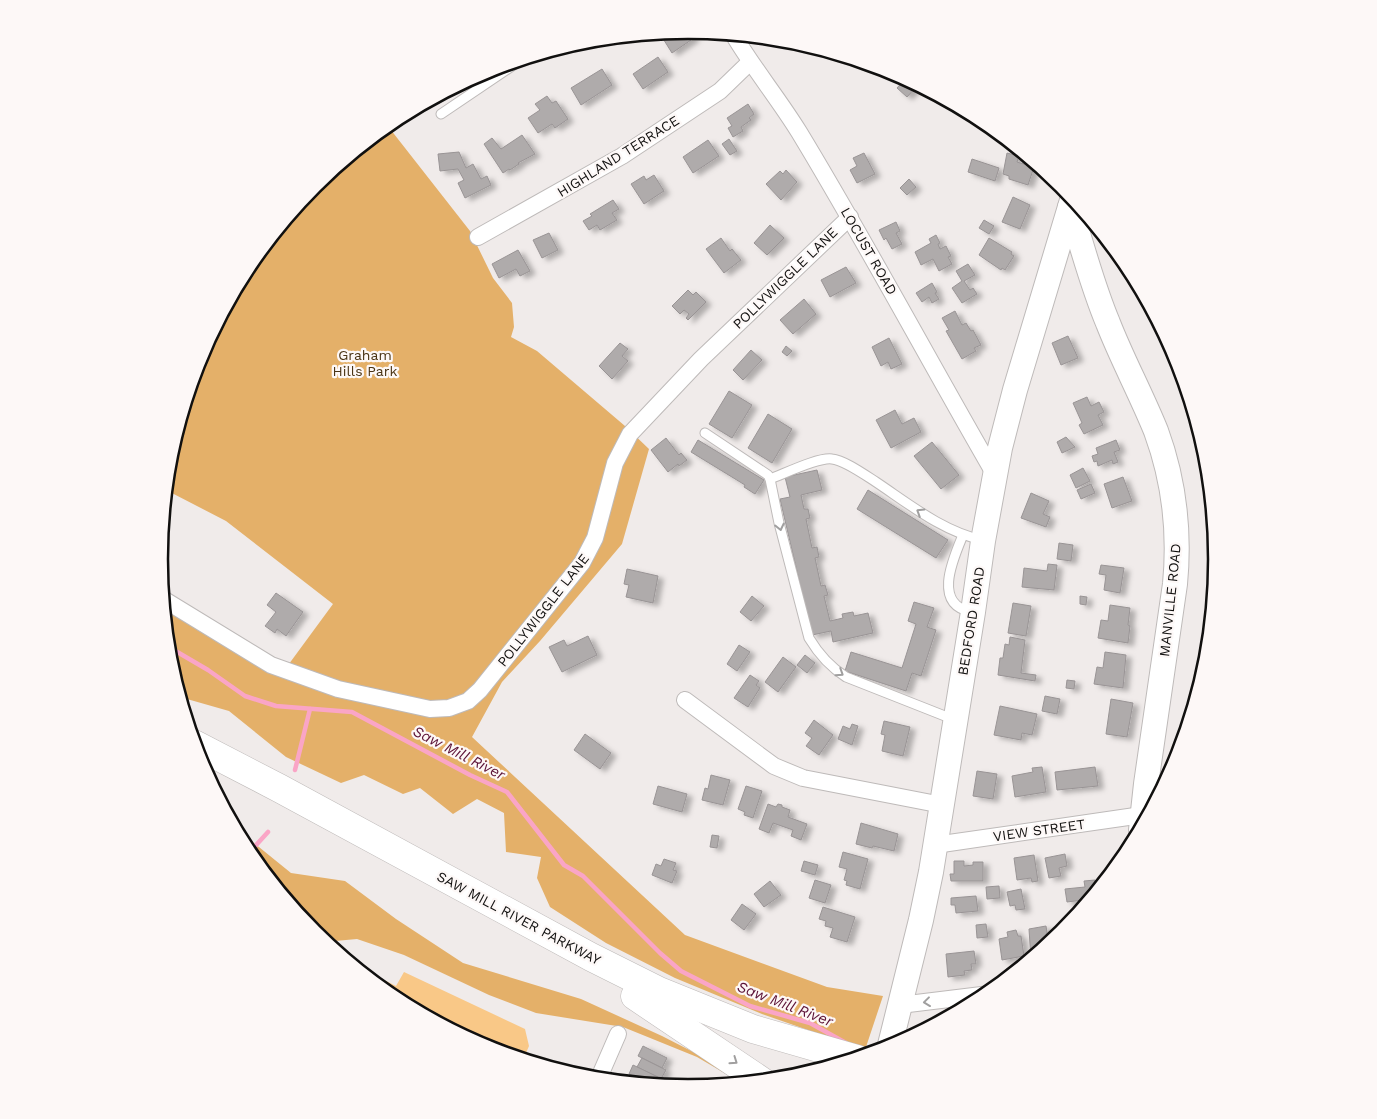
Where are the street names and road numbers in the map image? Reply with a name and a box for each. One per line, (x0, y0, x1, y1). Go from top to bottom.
street label: HIGHLAND TERRACE (554, 112, 682, 200)
street label: LOCUST ROAD (838, 204, 900, 298)
street label: POLLYWIGGLE LANE (729, 224, 841, 332)
street label: MANVILLE ROAD (1156, 543, 1184, 657)
street label: POLLYWIGGLE LANE (494, 550, 592, 670)
street label: BEDFORD ROAD (955, 565, 987, 677)
street label: VIEW STREET (992, 816, 1087, 844)
street label: SAW MILL RIVER PARKWAY (434, 868, 604, 968)

